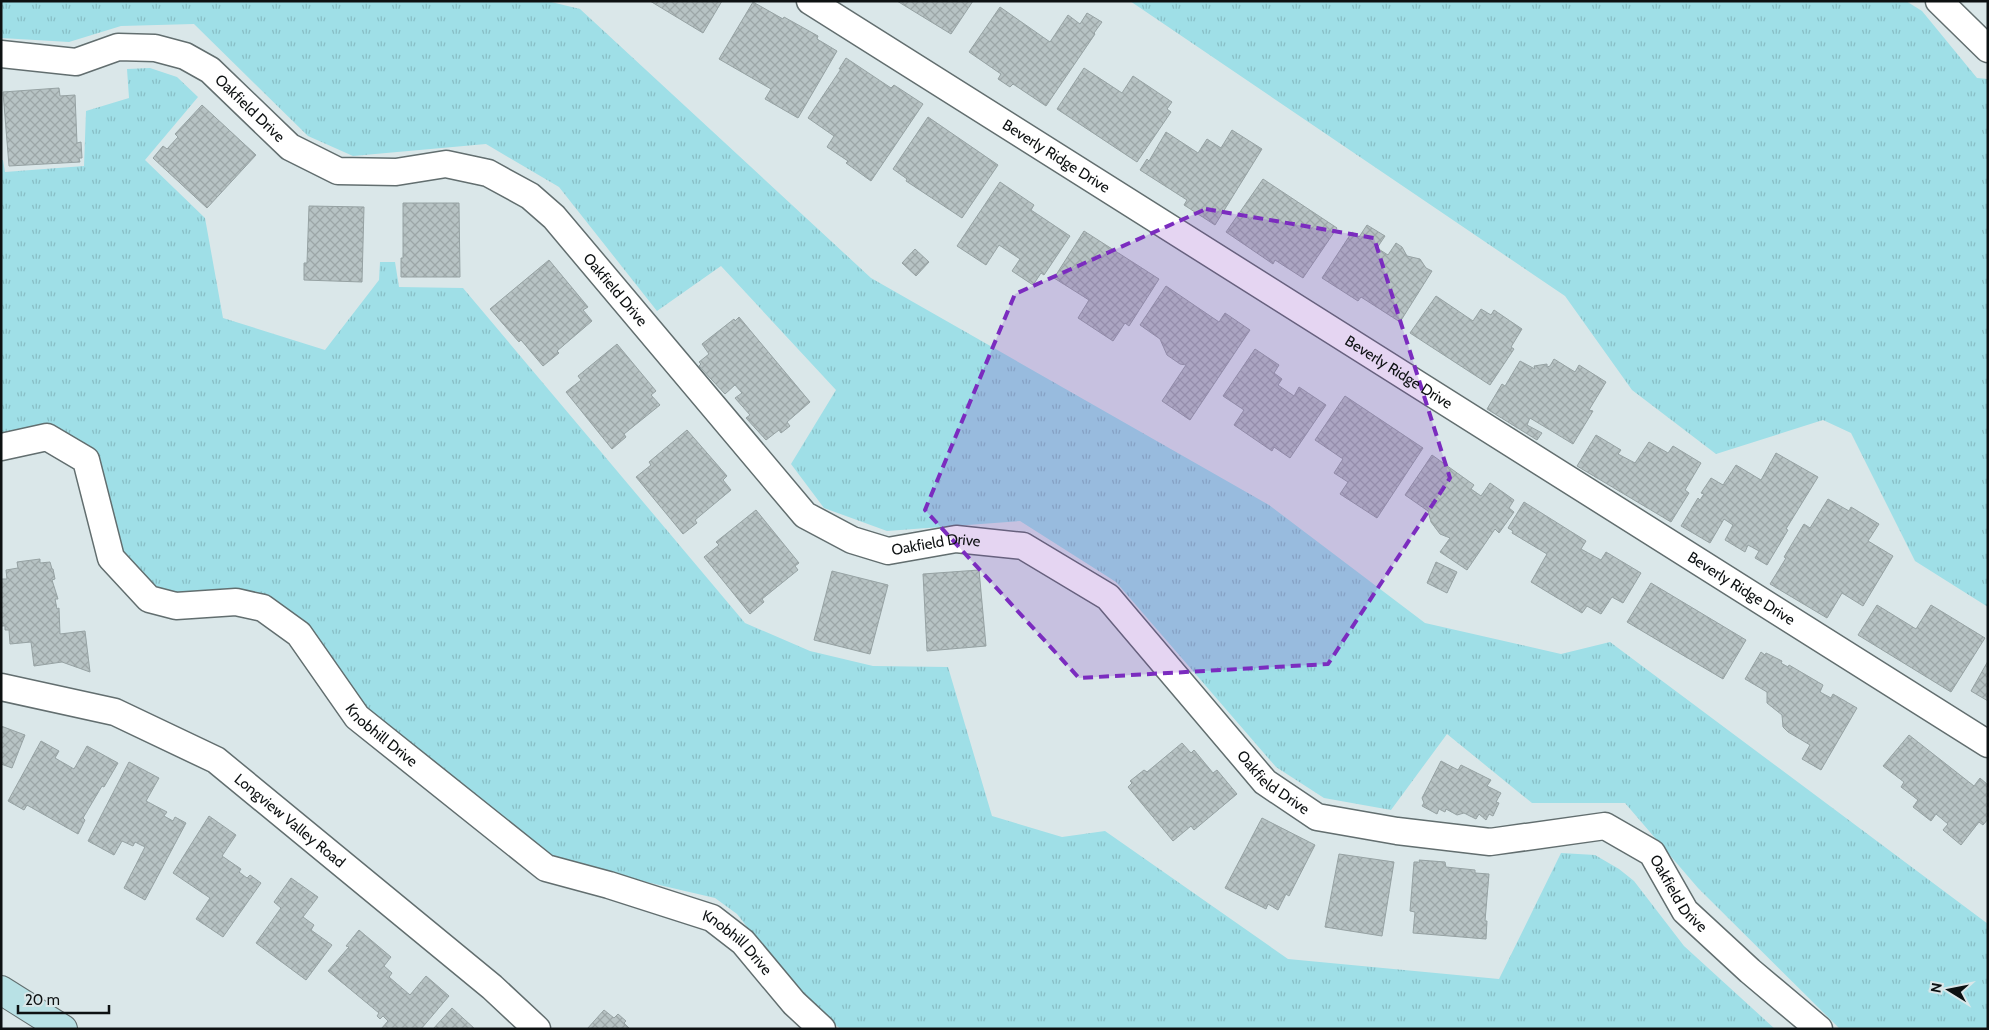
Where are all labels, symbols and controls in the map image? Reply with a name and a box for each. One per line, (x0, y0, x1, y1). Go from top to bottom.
street label: Oakfield Drive (211, 71, 289, 146)
street label: Beverly Ridge Drive (999, 116, 1113, 197)
street label: Oakfield Drive (579, 250, 651, 330)
street label: Beverly Ridge Drive (1342, 332, 1456, 413)
street label: Oakfield Drive (890, 530, 982, 559)
street label: Beverly Ridge Drive (1684, 548, 1798, 629)
street label: Knobhill Drive (341, 700, 421, 771)
street label: Oakfield Drive (1233, 747, 1313, 818)
street label: Longview Valley Road (231, 770, 349, 871)
street label: Oakfield Drive (1646, 852, 1711, 936)
street label: Knobhill Drive (700, 907, 776, 979)
north arrow (1924, 965, 1974, 1015)
text: N (1926, 981, 1946, 994)
scale bar (18, 982, 109, 1014)
text: 20 m (25, 991, 60, 1009)

